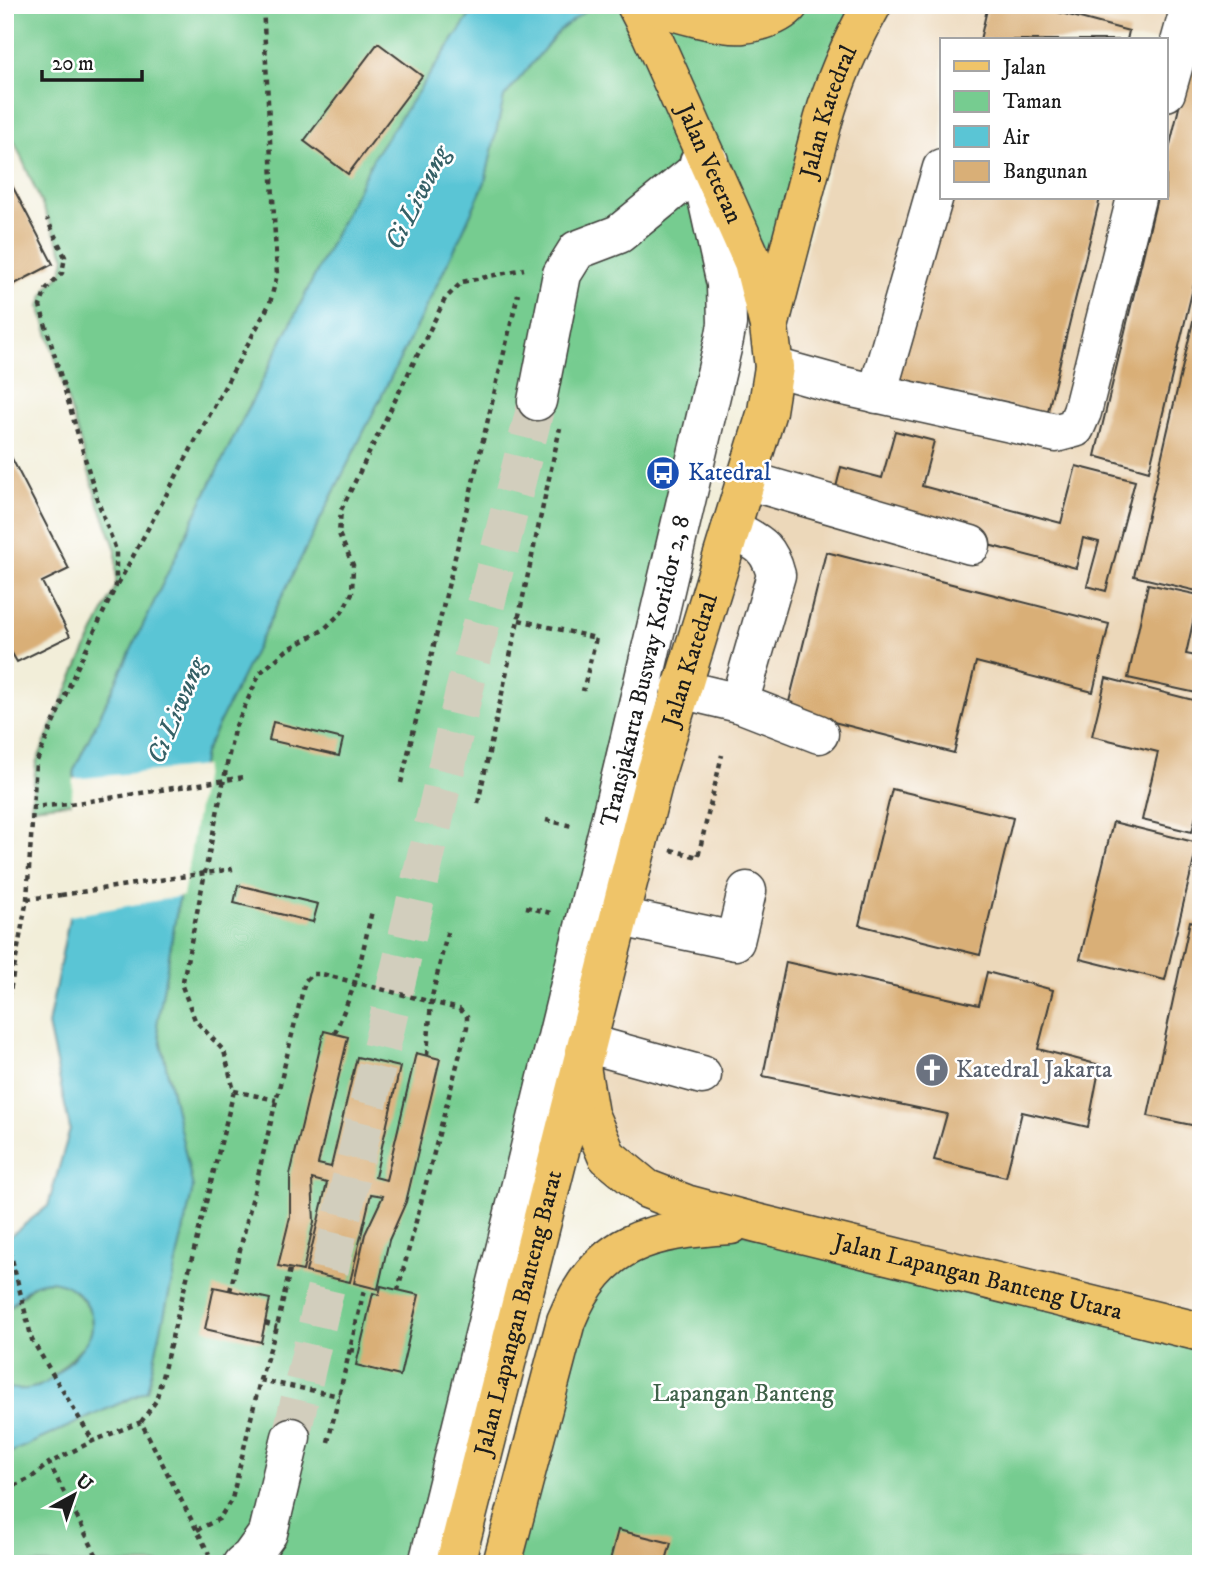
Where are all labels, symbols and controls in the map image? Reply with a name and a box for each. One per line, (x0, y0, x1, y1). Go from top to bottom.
scale bar (42, 38, 142, 82)
legend (940, 38, 1168, 200)
street label: Jalan Katedral (793, 40, 865, 183)
text: 20 m (52, 51, 94, 77)
text: Jalan (1001, 55, 1046, 81)
text: Taman (1003, 89, 1062, 115)
street label: Jalan Veteran (669, 98, 749, 229)
text: Air (1003, 125, 1030, 151)
water label: Ci Liwung (378, 139, 459, 255)
text: Bangunan (1003, 159, 1087, 185)
bus stop icon: Katedral (644, 454, 682, 492)
place label: Katedral (688, 458, 772, 488)
street label: Transjakarta Busway Koridor 2, 8 (594, 513, 697, 830)
street label: Jalan Katedral (655, 589, 725, 732)
water label: Ci Liwung (140, 651, 215, 769)
church icon: Katedral Jakarta (913, 1051, 951, 1089)
place label: Katedral Jakarta (956, 1055, 1113, 1085)
street label: Jalan Lapangan Banteng Barat (468, 1167, 569, 1461)
street label: Jalan Lapangan Banteng Utara (829, 1227, 1126, 1327)
park label: Lapangan Banteng (652, 1379, 834, 1409)
north arrow (38, 1460, 108, 1530)
text: U (71, 1470, 97, 1497)

